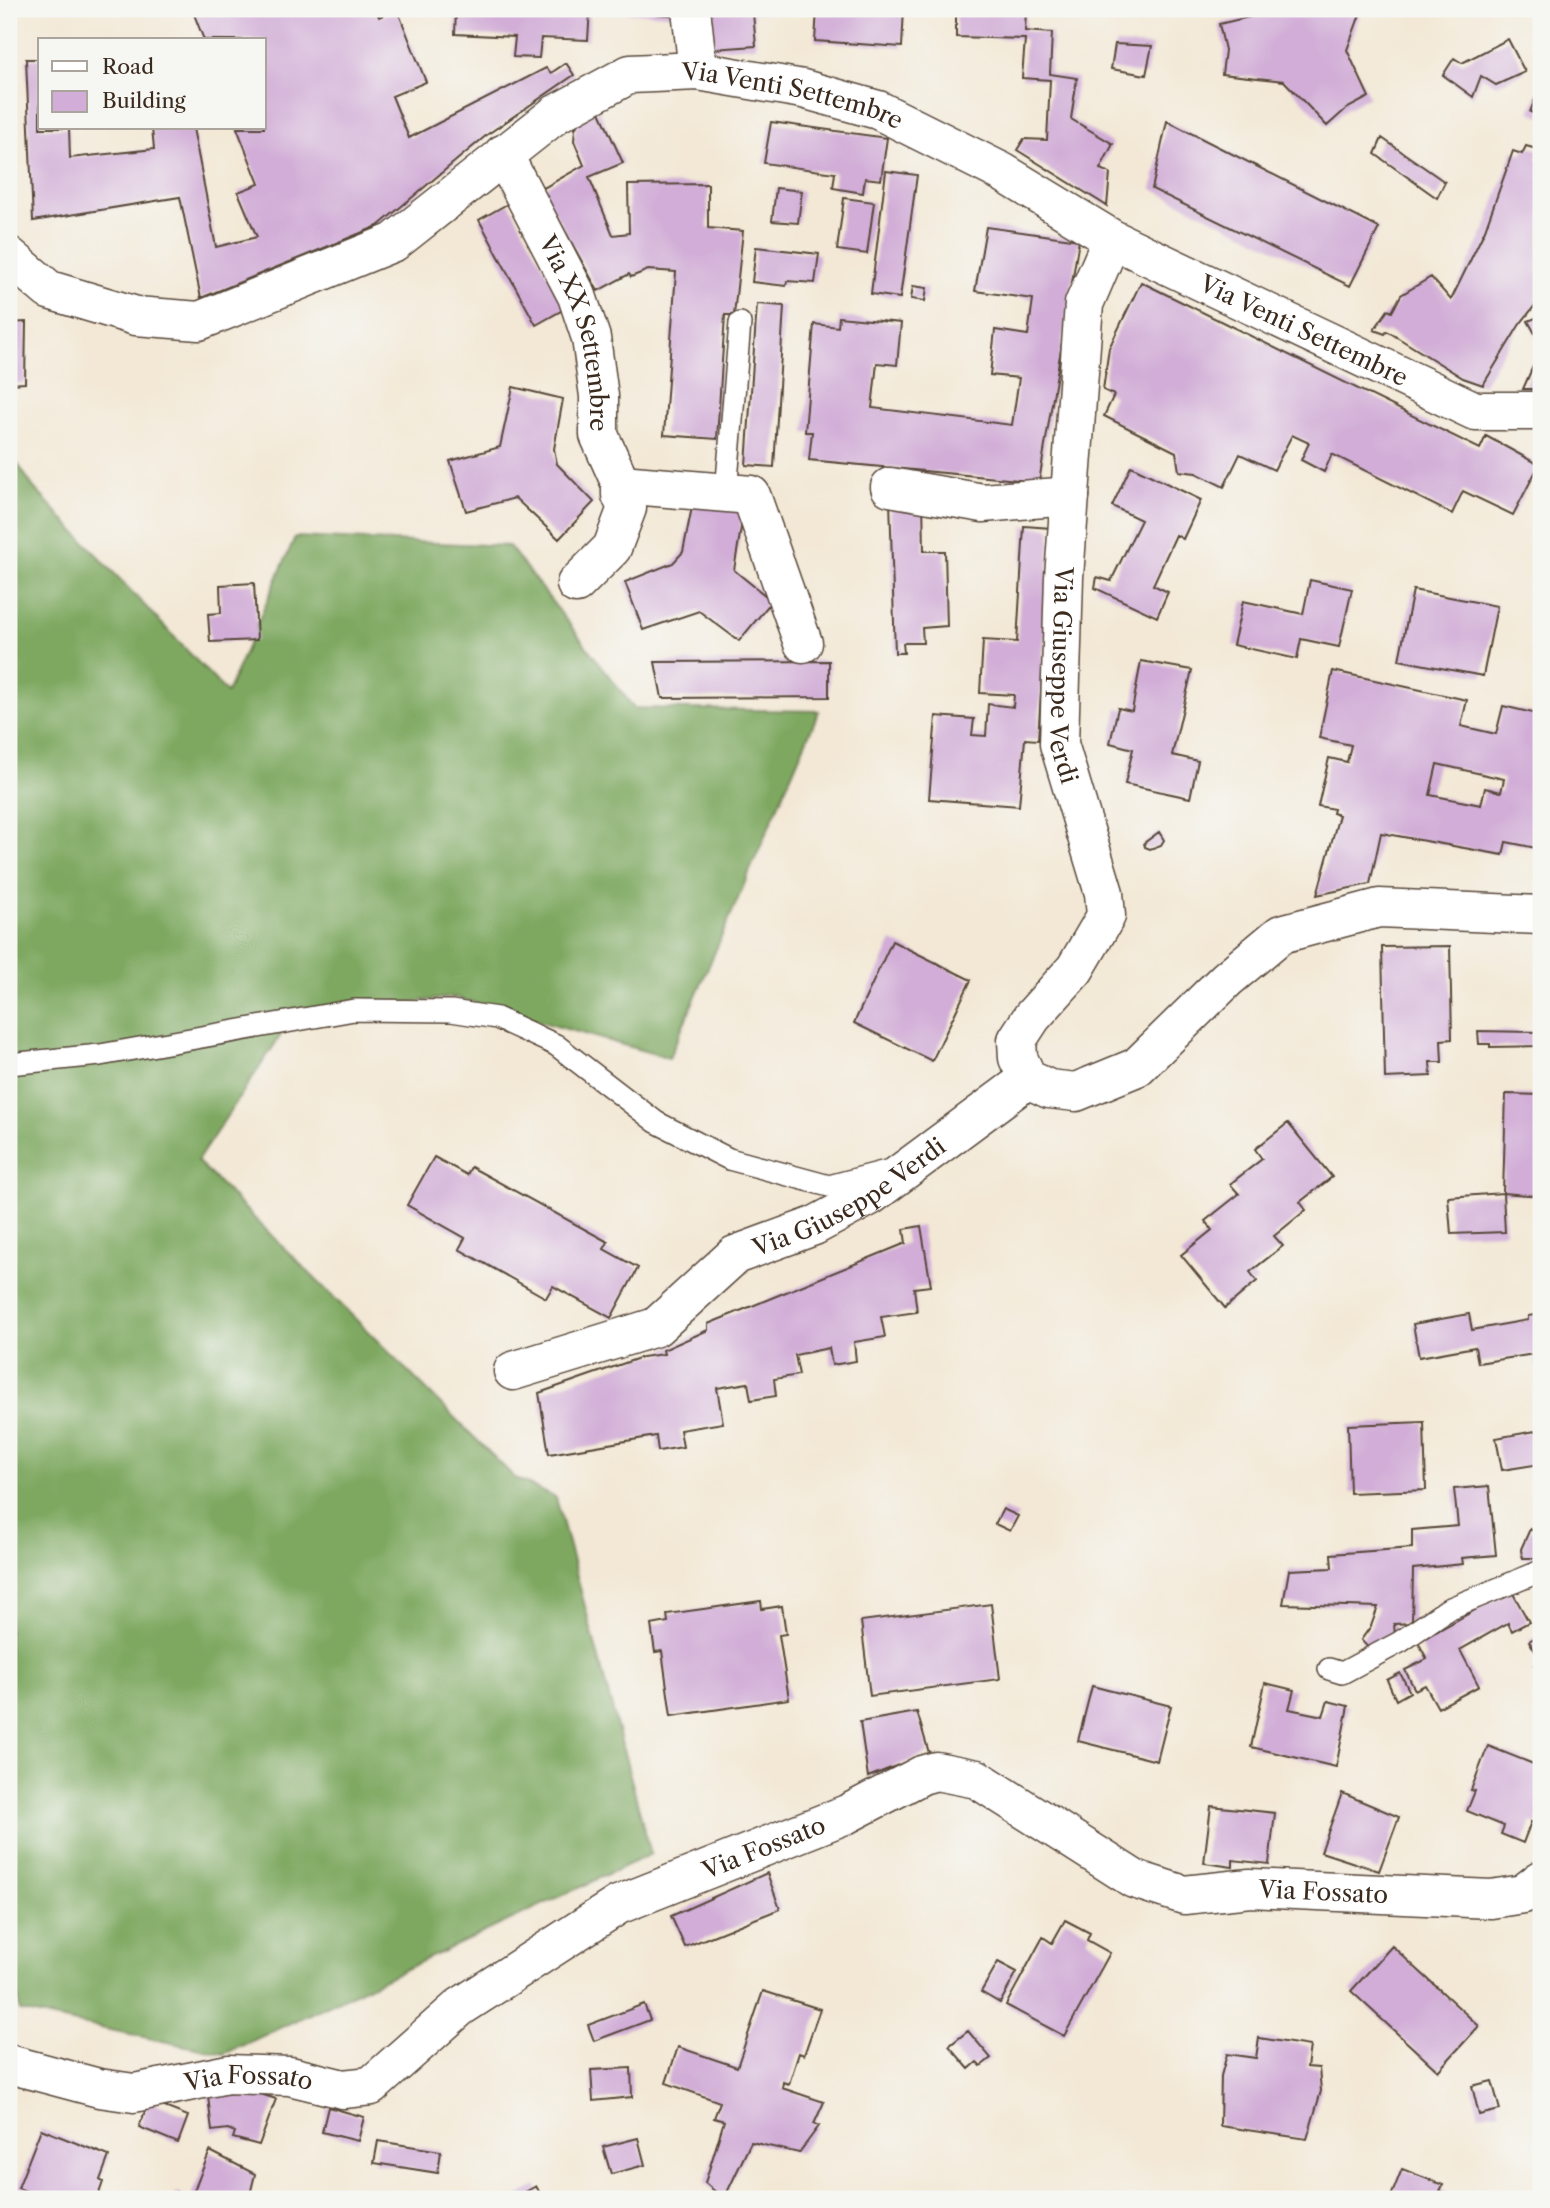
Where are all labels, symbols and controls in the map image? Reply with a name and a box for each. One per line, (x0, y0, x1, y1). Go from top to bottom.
legend (38, 38, 266, 130)
text: Road (102, 54, 154, 79)
street label: Via Venti Settembre (680, 56, 908, 135)
text: Building (102, 88, 187, 113)
street label: Via XX Settembre (533, 229, 614, 432)
street label: Via Venti Settembre (1195, 268, 1413, 392)
street label: Via Giuseppe Verdi (1044, 565, 1085, 787)
street label: Via Giuseppe Verdi (748, 1131, 951, 1262)
street label: Via Fossato (697, 1810, 829, 1885)
street label: Via Fossato (1257, 1874, 1389, 1909)
street label: Via Fossato (181, 2059, 316, 2097)

